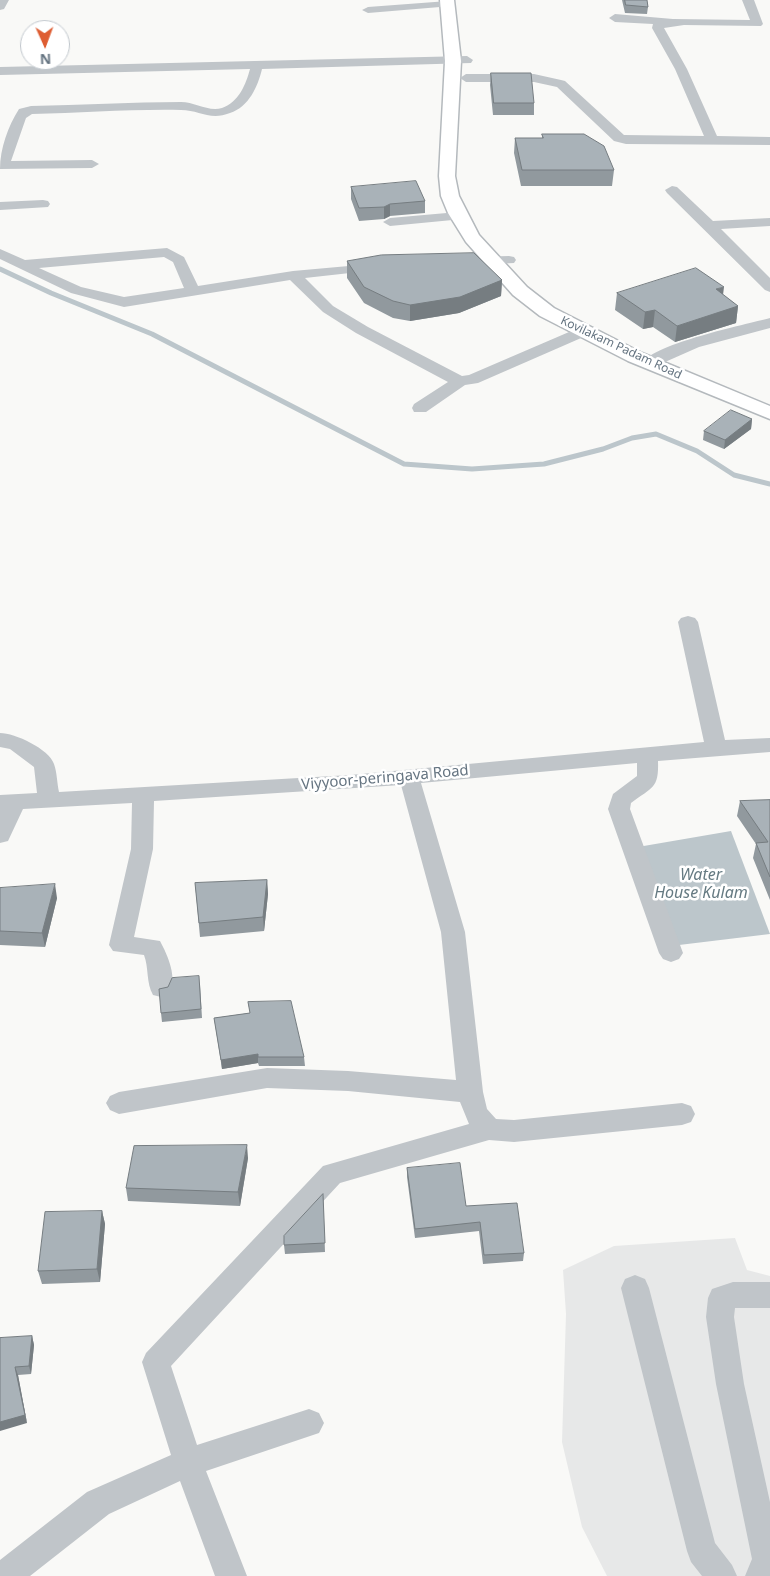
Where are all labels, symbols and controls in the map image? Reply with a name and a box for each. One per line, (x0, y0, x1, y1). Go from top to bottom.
north arrow (20, 20, 70, 70)
text: N (39, 50, 52, 69)
street label: Kovilakam Padam Road (558, 314, 684, 382)
street label: Viyyoor-peringava Road (301, 762, 469, 794)
water label: Water House Kulam (654, 865, 748, 903)

